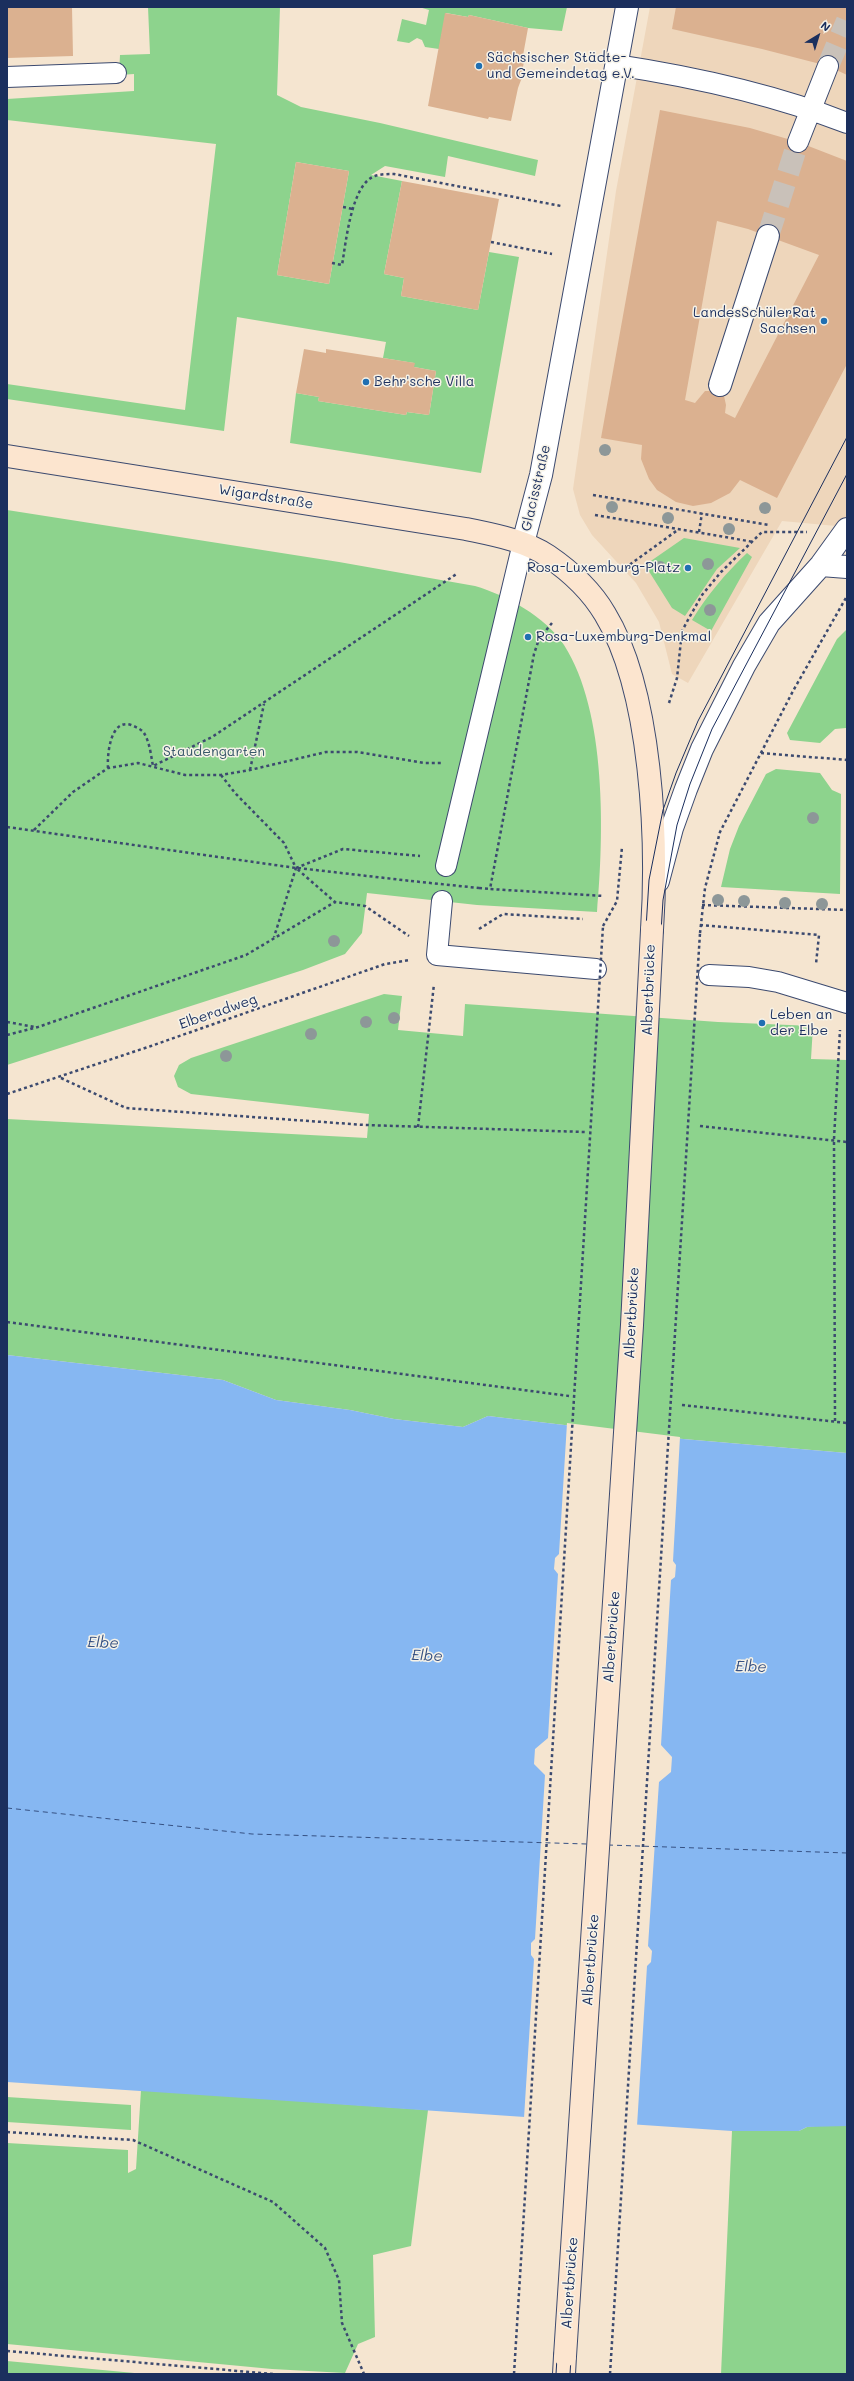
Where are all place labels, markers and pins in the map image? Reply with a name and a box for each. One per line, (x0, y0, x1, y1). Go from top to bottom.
place label: Sächsischer Städte- und Gemeindetag e.V. (487, 50, 635, 82)
marker: Sächsischer Städte- und Gemeindetag e.V. (474, 61, 484, 71)
place label: LandesSchülerRat Sachsen (693, 305, 816, 338)
marker: LandesSchülerRat Sachsen (819, 316, 829, 326)
place label: Behr'sche Villa (374, 374, 474, 390)
marker: Behr'sche Villa (361, 377, 371, 387)
place label: Rosa-Luxemburg-Platz (527, 560, 680, 576)
marker: Rosa-Luxemburg-Platz (683, 563, 693, 573)
place label: Rosa-Luxemburg-Denkmal (536, 629, 711, 645)
marker: Rosa-Luxemburg-Denkmal (523, 632, 533, 642)
place label: Leben an der Elbe (770, 1007, 832, 1040)
marker: Leben an der Elbe (757, 1018, 767, 1028)

